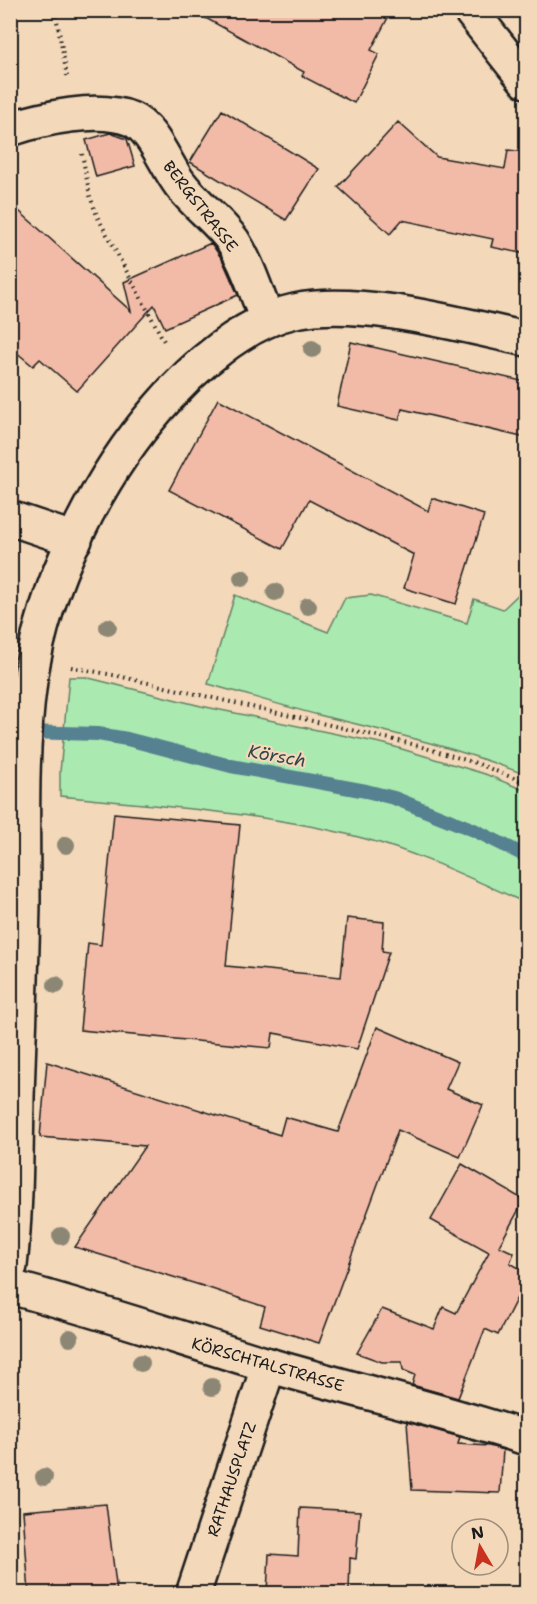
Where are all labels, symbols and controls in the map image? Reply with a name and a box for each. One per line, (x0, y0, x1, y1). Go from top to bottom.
street label: BERGSTRASSE (158, 156, 243, 256)
water label: Körsch (246, 739, 308, 773)
street label: KÖRSCHTALSTRASSE (189, 1333, 347, 1396)
street label: RATHAUSPLATZ (202, 1419, 261, 1539)
north arrow (450, 1517, 510, 1577)
text: N (469, 1521, 486, 1544)

